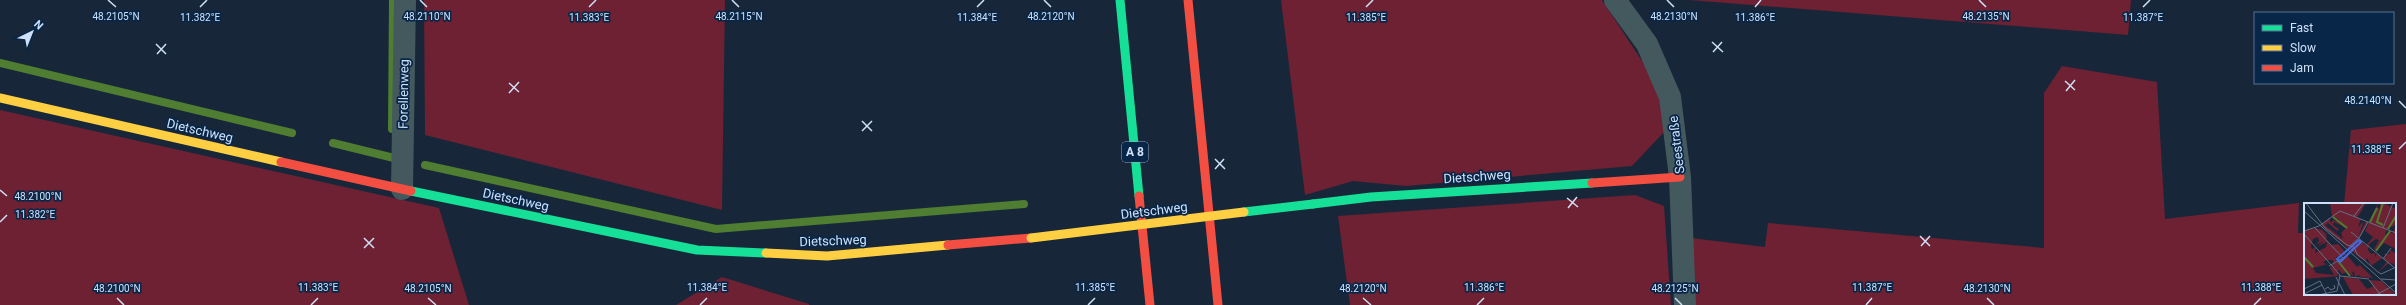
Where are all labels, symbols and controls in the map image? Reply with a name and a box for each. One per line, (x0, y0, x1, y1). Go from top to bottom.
text: 48.2105°N (92, 11, 140, 22)
text: 48.2110°N (403, 11, 451, 22)
text: 48.2115°N (715, 11, 763, 22)
text: 48.2120°N (1027, 11, 1075, 22)
text: 48.2130°N (1650, 11, 1698, 22)
text: 48.2135°N (1962, 11, 2010, 22)
north arrow (12, 12, 52, 52)
text: 11.382°E (180, 12, 220, 23)
text: 11.383°E (569, 12, 609, 23)
text: 11.384°E (957, 12, 997, 23)
text: 11.385°E (1346, 12, 1386, 23)
text: 11.386°E (1735, 12, 1775, 23)
text: 11.387°E (2123, 12, 2163, 23)
legend (2254, 12, 2394, 84)
text: N (31, 18, 46, 33)
text: Fast (2290, 21, 2313, 35)
text: Slow (2290, 41, 2316, 55)
street label: Forellenweg (395, 59, 412, 129)
text: Jam (2290, 61, 2314, 75)
text: 48.2140°N (2344, 95, 2392, 106)
street label: Seestraße (1665, 115, 1687, 175)
street label: Dietschweg (165, 116, 234, 145)
road number: A 8 (1122, 142, 1148, 162)
text: 11.388°E (2351, 144, 2391, 155)
street label: Dietschweg (1443, 167, 1511, 186)
street label: Dietschweg (481, 185, 550, 214)
text: 48.2100°N (14, 191, 62, 202)
street label: Dietschweg (1120, 199, 1188, 222)
inset map (2304, 203, 2396, 295)
text: 11.382°E (15, 209, 55, 220)
street label: Dietschweg (799, 232, 867, 249)
text: 11.383°E (298, 282, 338, 293)
text: 11.384°E (687, 282, 727, 293)
text: 11.385°E (1075, 282, 1115, 293)
text: 11.386°E (1464, 282, 1504, 293)
text: 11.387°E (1852, 282, 1892, 293)
text: 11.388°E (2241, 282, 2281, 293)
text: 48.2100°N (93, 283, 141, 294)
text: 48.2105°N (404, 283, 452, 294)
text: 48.2120°N (1339, 283, 1387, 294)
text: 48.2125°N (1651, 283, 1699, 294)
text: 48.2130°N (1963, 283, 2011, 294)

